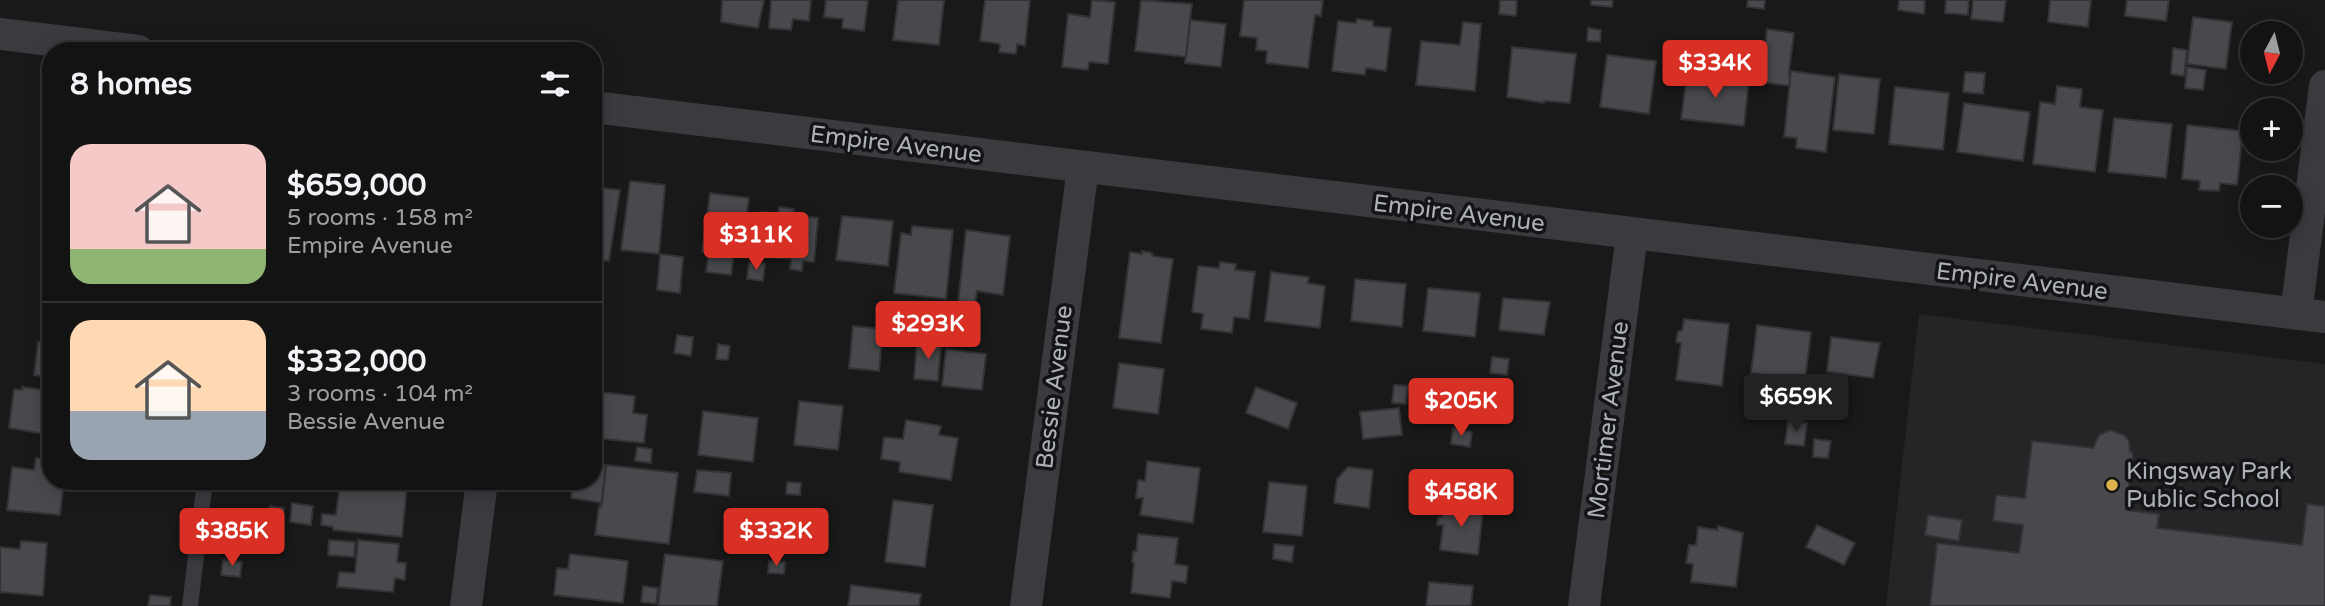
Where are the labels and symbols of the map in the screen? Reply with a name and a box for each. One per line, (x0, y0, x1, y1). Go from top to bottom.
north arrow (2240, 21, 2303, 84)
pin: $334K (1666, 41, 1764, 100)
street label: Empire Avenue (808, 120, 983, 169)
street label: Empire Avenue (1371, 189, 1546, 238)
pin: $311K (707, 212, 805, 272)
street label: Empire Avenue (1934, 257, 2109, 306)
pin: $293K (879, 302, 977, 361)
street label: Bessie Avenue (1030, 303, 1079, 471)
street label: Mortimer Avenue (1582, 320, 1635, 520)
pin: $659K (1747, 374, 1845, 434)
pin: $205K (1412, 378, 1510, 438)
place label: Kingsway Park Public School (2126, 457, 2292, 514)
pin: $458K (1412, 470, 1510, 529)
marker: Kingsway Park Public School (2104, 477, 2120, 493)
pin: $385K (183, 508, 281, 568)
pin: $332K (727, 508, 825, 568)

